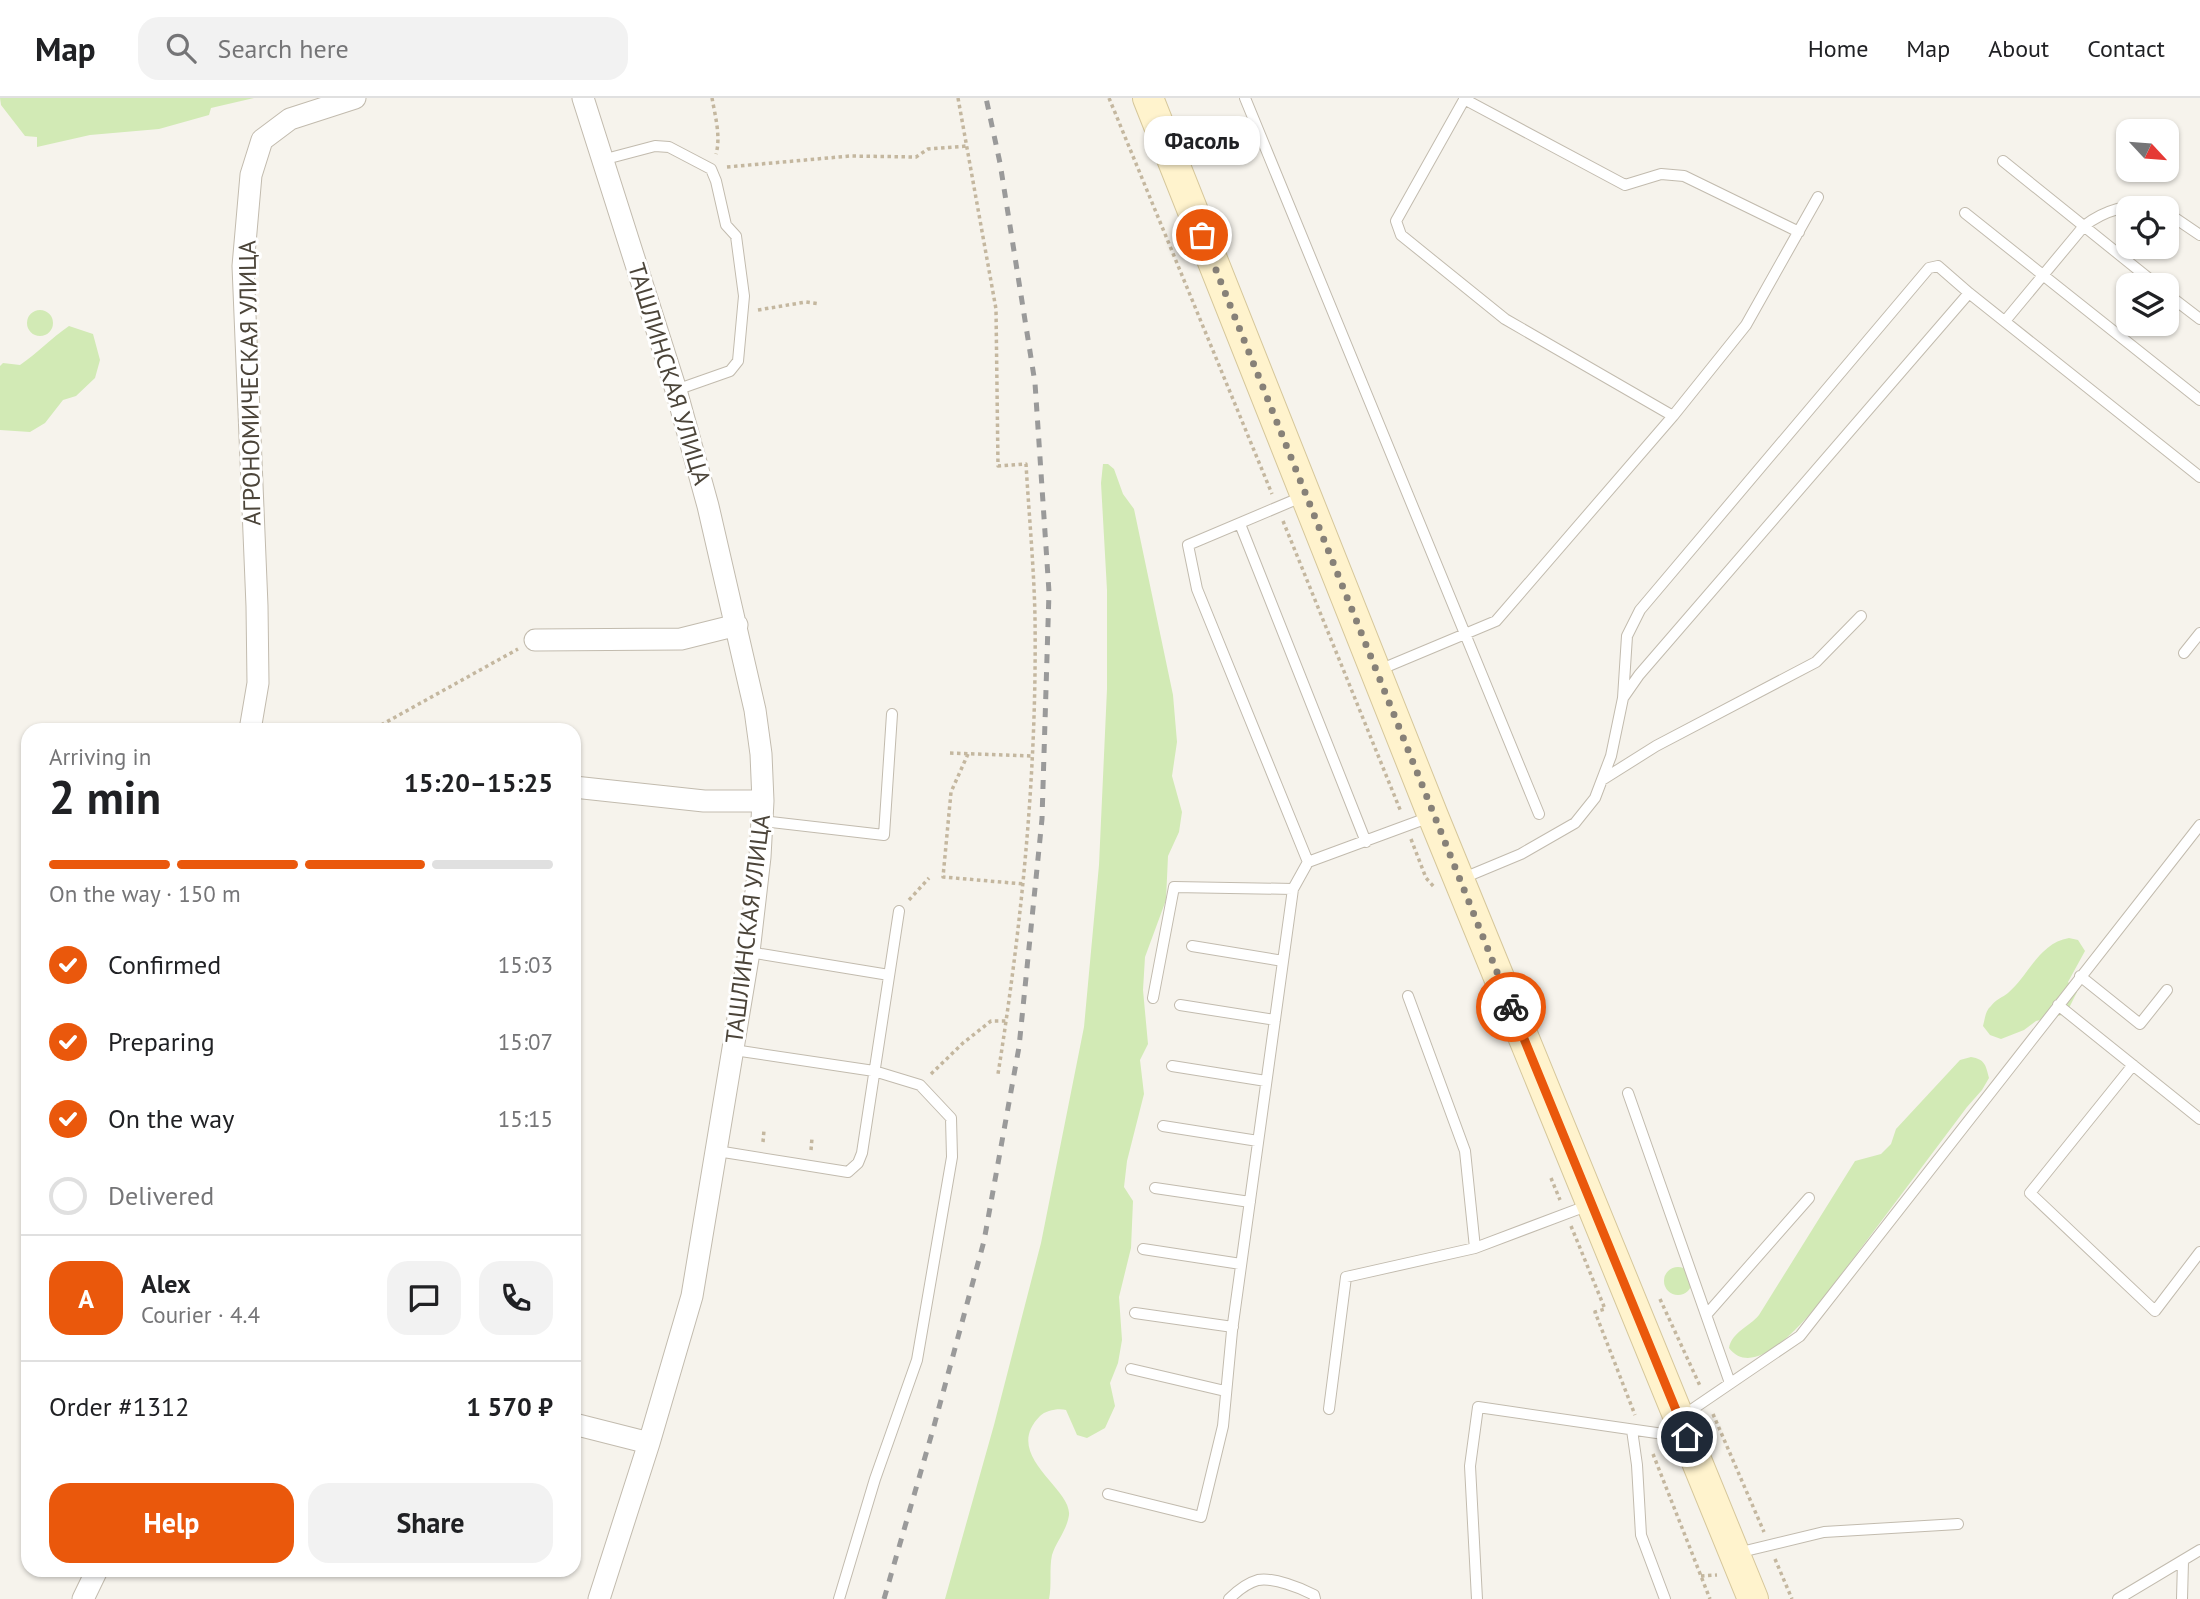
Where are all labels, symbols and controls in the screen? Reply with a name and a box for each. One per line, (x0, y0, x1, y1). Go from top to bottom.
search box (138, 17, 628, 80)
text: Map (35, 27, 96, 70)
icon: search (162, 29, 200, 67)
text: Search here (218, 32, 349, 65)
text: Home (1808, 33, 1868, 64)
text: Map (1906, 33, 1950, 64)
text: About (1988, 33, 2049, 64)
text: Contact (2087, 33, 2165, 64)
callout: Фасоль (1144, 116, 1260, 165)
north arrow (2116, 119, 2179, 182)
map controls (2116, 119, 2179, 336)
text: Фасоль (1165, 126, 1239, 155)
button: locate (2116, 196, 2179, 259)
pin (1172, 205, 1232, 265)
icon: bag (1183, 216, 1221, 254)
street label: АГРОНОМИЧЕСКАЯ УЛИЦА (232, 240, 267, 526)
street label: ТАШЛИНСКАЯ УЛИЦА (621, 259, 718, 489)
button: layers (2116, 273, 2179, 336)
text: Arriving in (49, 742, 151, 771)
text: 15:20–15:25 (404, 766, 553, 799)
text: 2 min (49, 767, 161, 827)
street label: ТАШЛИНСКАЯ УЛИЦА (718, 813, 777, 1045)
text: On the way · 150 m (49, 879, 241, 908)
icon: check (49, 946, 87, 984)
text: Confirmed (108, 948, 221, 981)
text: 15:03 (498, 950, 553, 979)
courier (1476, 972, 1546, 1042)
icon: bike (1492, 988, 1530, 1026)
icon: check (49, 1023, 87, 1061)
text: Preparing (108, 1025, 215, 1058)
text: 15:07 (498, 1027, 553, 1056)
icon: check (49, 1100, 87, 1138)
text: On the way (108, 1102, 234, 1135)
text: 15:15 (498, 1104, 553, 1133)
text: Delivered (108, 1179, 214, 1212)
button: chat (387, 1261, 461, 1335)
button: phone (479, 1261, 553, 1335)
text: Alex (141, 1267, 191, 1300)
text: A (78, 1282, 94, 1315)
text: Courier · 4.4 (141, 1300, 260, 1329)
text: Order #1312 (49, 1390, 189, 1423)
text: 1 570 ₽ (466, 1390, 553, 1423)
pin (1657, 1407, 1717, 1467)
icon: home (1668, 1418, 1706, 1456)
button: Help (49, 1483, 294, 1563)
button: Share (308, 1483, 553, 1563)

